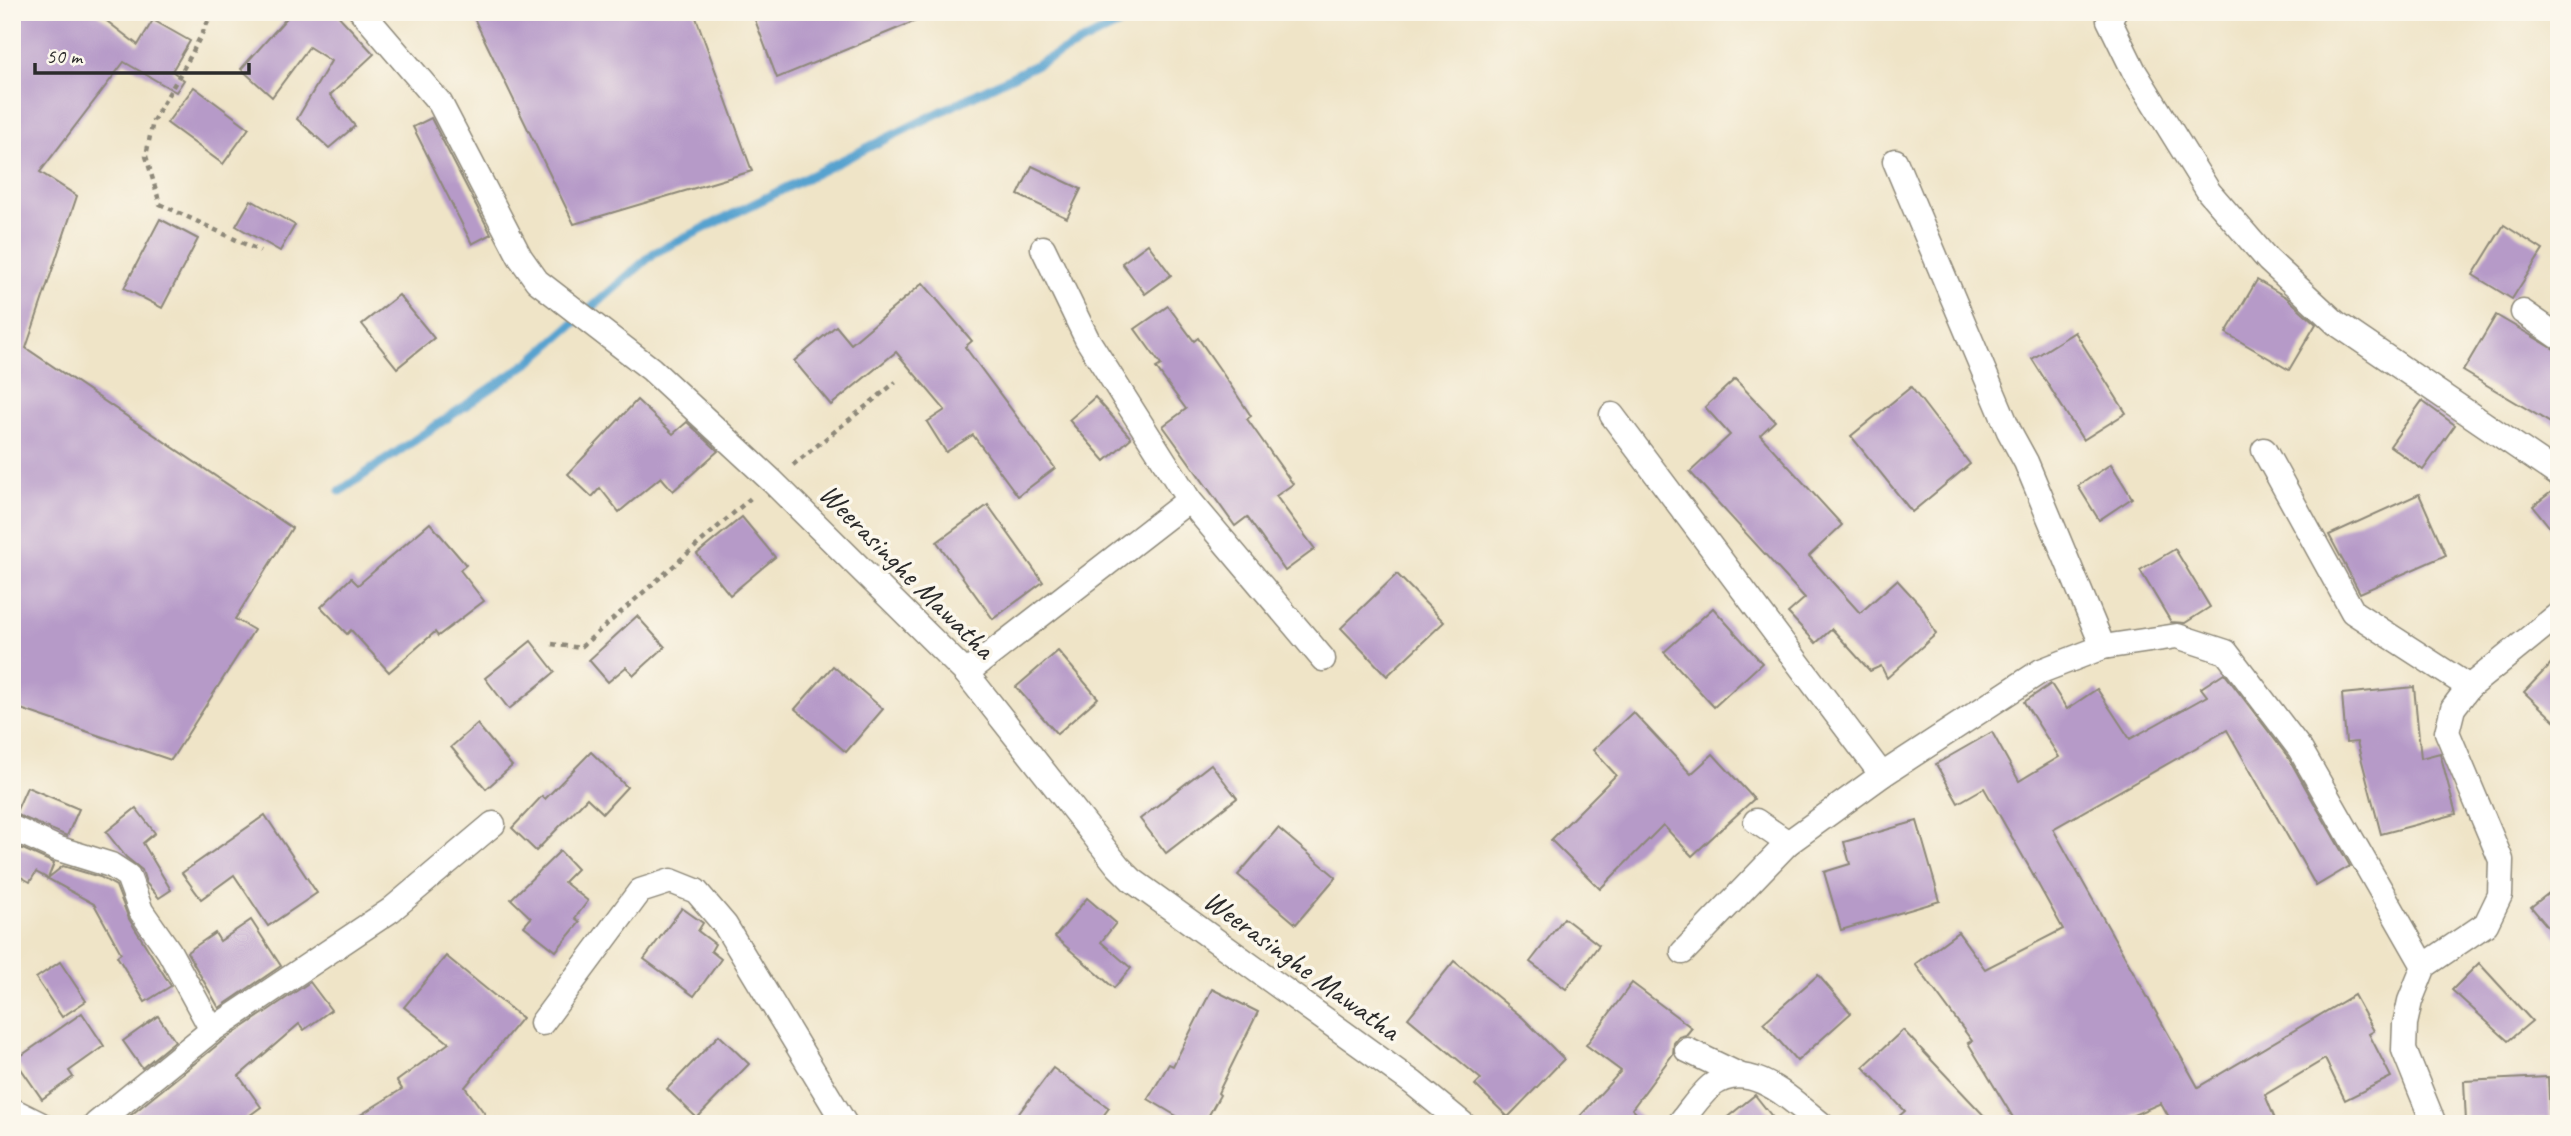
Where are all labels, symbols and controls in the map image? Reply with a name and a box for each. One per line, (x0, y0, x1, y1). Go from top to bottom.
scale bar (35, 32, 248, 76)
text: 50 m (46, 43, 84, 69)
street label: Weerasinghe Mawatha (811, 475, 1004, 668)
street label: Weerasinghe Mawatha (1196, 881, 1409, 1050)

